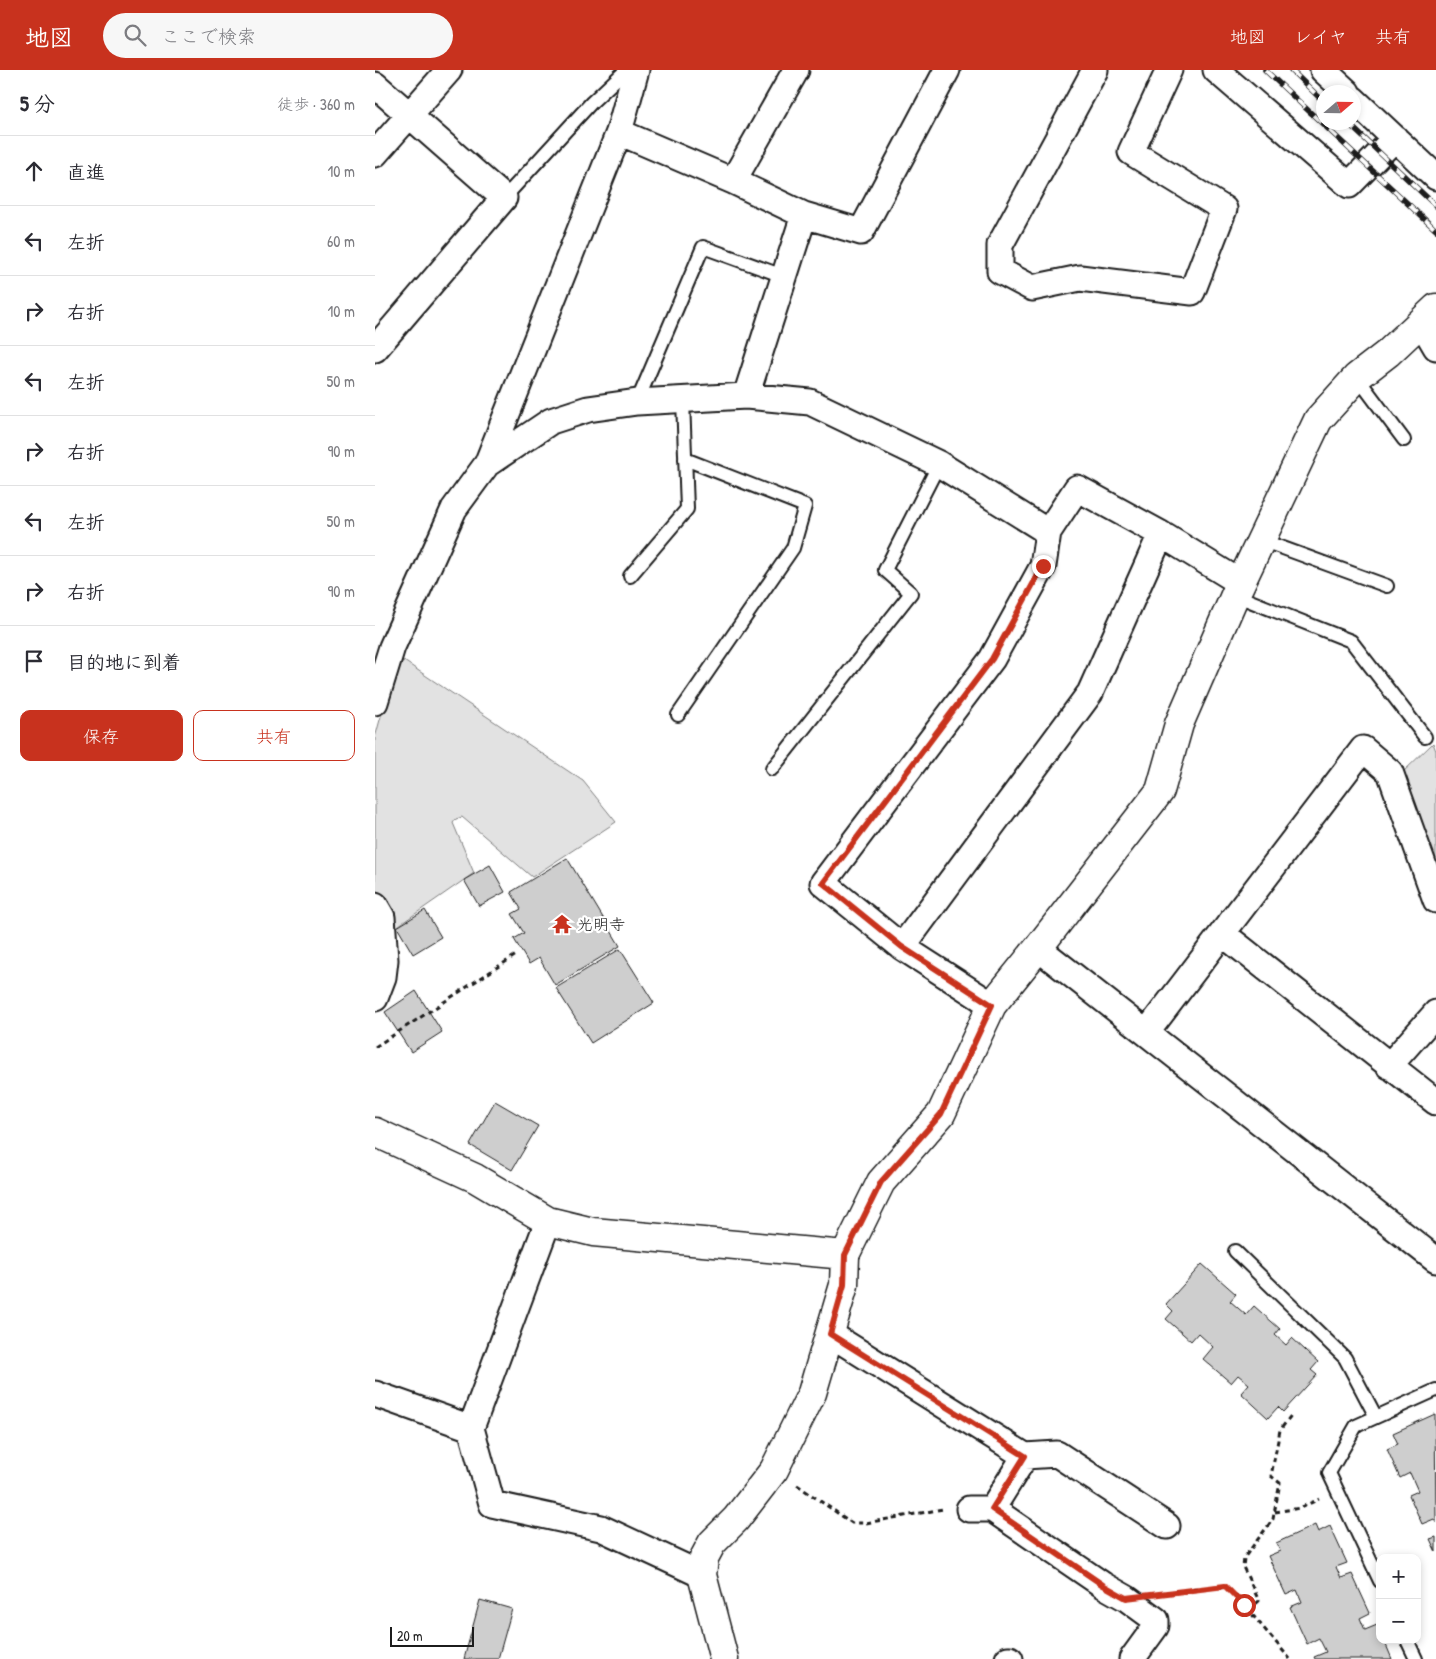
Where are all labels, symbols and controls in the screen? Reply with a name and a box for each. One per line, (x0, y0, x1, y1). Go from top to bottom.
search box (103, 13, 453, 58)
text: 地図 (25, 21, 73, 53)
icon: search (121, 21, 149, 49)
text: ここで検索 (161, 23, 256, 49)
text: 地図 (1230, 24, 1266, 49)
text: レイヤ (1294, 24, 1347, 49)
text: 共有 (1375, 24, 1411, 49)
north arrow (1316, 85, 1361, 130)
text: 5 分 (20, 89, 55, 118)
text: 徒歩 · 360 m (277, 93, 355, 115)
icon: ahead (20, 157, 48, 185)
text: 直進 (67, 159, 105, 185)
text: 10 m (327, 160, 355, 182)
icon: left (20, 227, 48, 255)
text: 左折 (67, 229, 105, 255)
text: 60 m (327, 230, 355, 252)
icon: right (20, 297, 48, 325)
text: 右折 (67, 299, 105, 325)
text: 10 m (327, 300, 355, 322)
icon: left (20, 367, 48, 395)
text: 左折 (67, 369, 105, 395)
text: 50 m (327, 370, 355, 392)
icon: right (20, 437, 48, 465)
text: 右折 (67, 439, 105, 465)
text: 90 m (327, 440, 355, 462)
icon: left (20, 507, 48, 535)
text: 左折 (67, 509, 105, 535)
text: 50 m (327, 510, 355, 532)
route end (1032, 555, 1055, 578)
icon: right (20, 577, 48, 605)
text: 右折 (67, 579, 105, 605)
text: 90 m (327, 580, 355, 602)
icon: arrive (20, 647, 48, 675)
text: 目的地に到着 (67, 649, 181, 675)
button: 保存 (20, 710, 183, 761)
button: 共有 (193, 710, 355, 761)
temple icon: 光明寺 (551, 913, 573, 935)
place label: 光明寺 (577, 913, 625, 935)
map controls (1376, 1554, 1421, 1644)
button: + (1376, 1554, 1421, 1599)
route start (1233, 1594, 1256, 1617)
button: − (1376, 1599, 1421, 1644)
scale bar (390, 1624, 474, 1647)
text: 20 m (397, 1626, 423, 1645)

